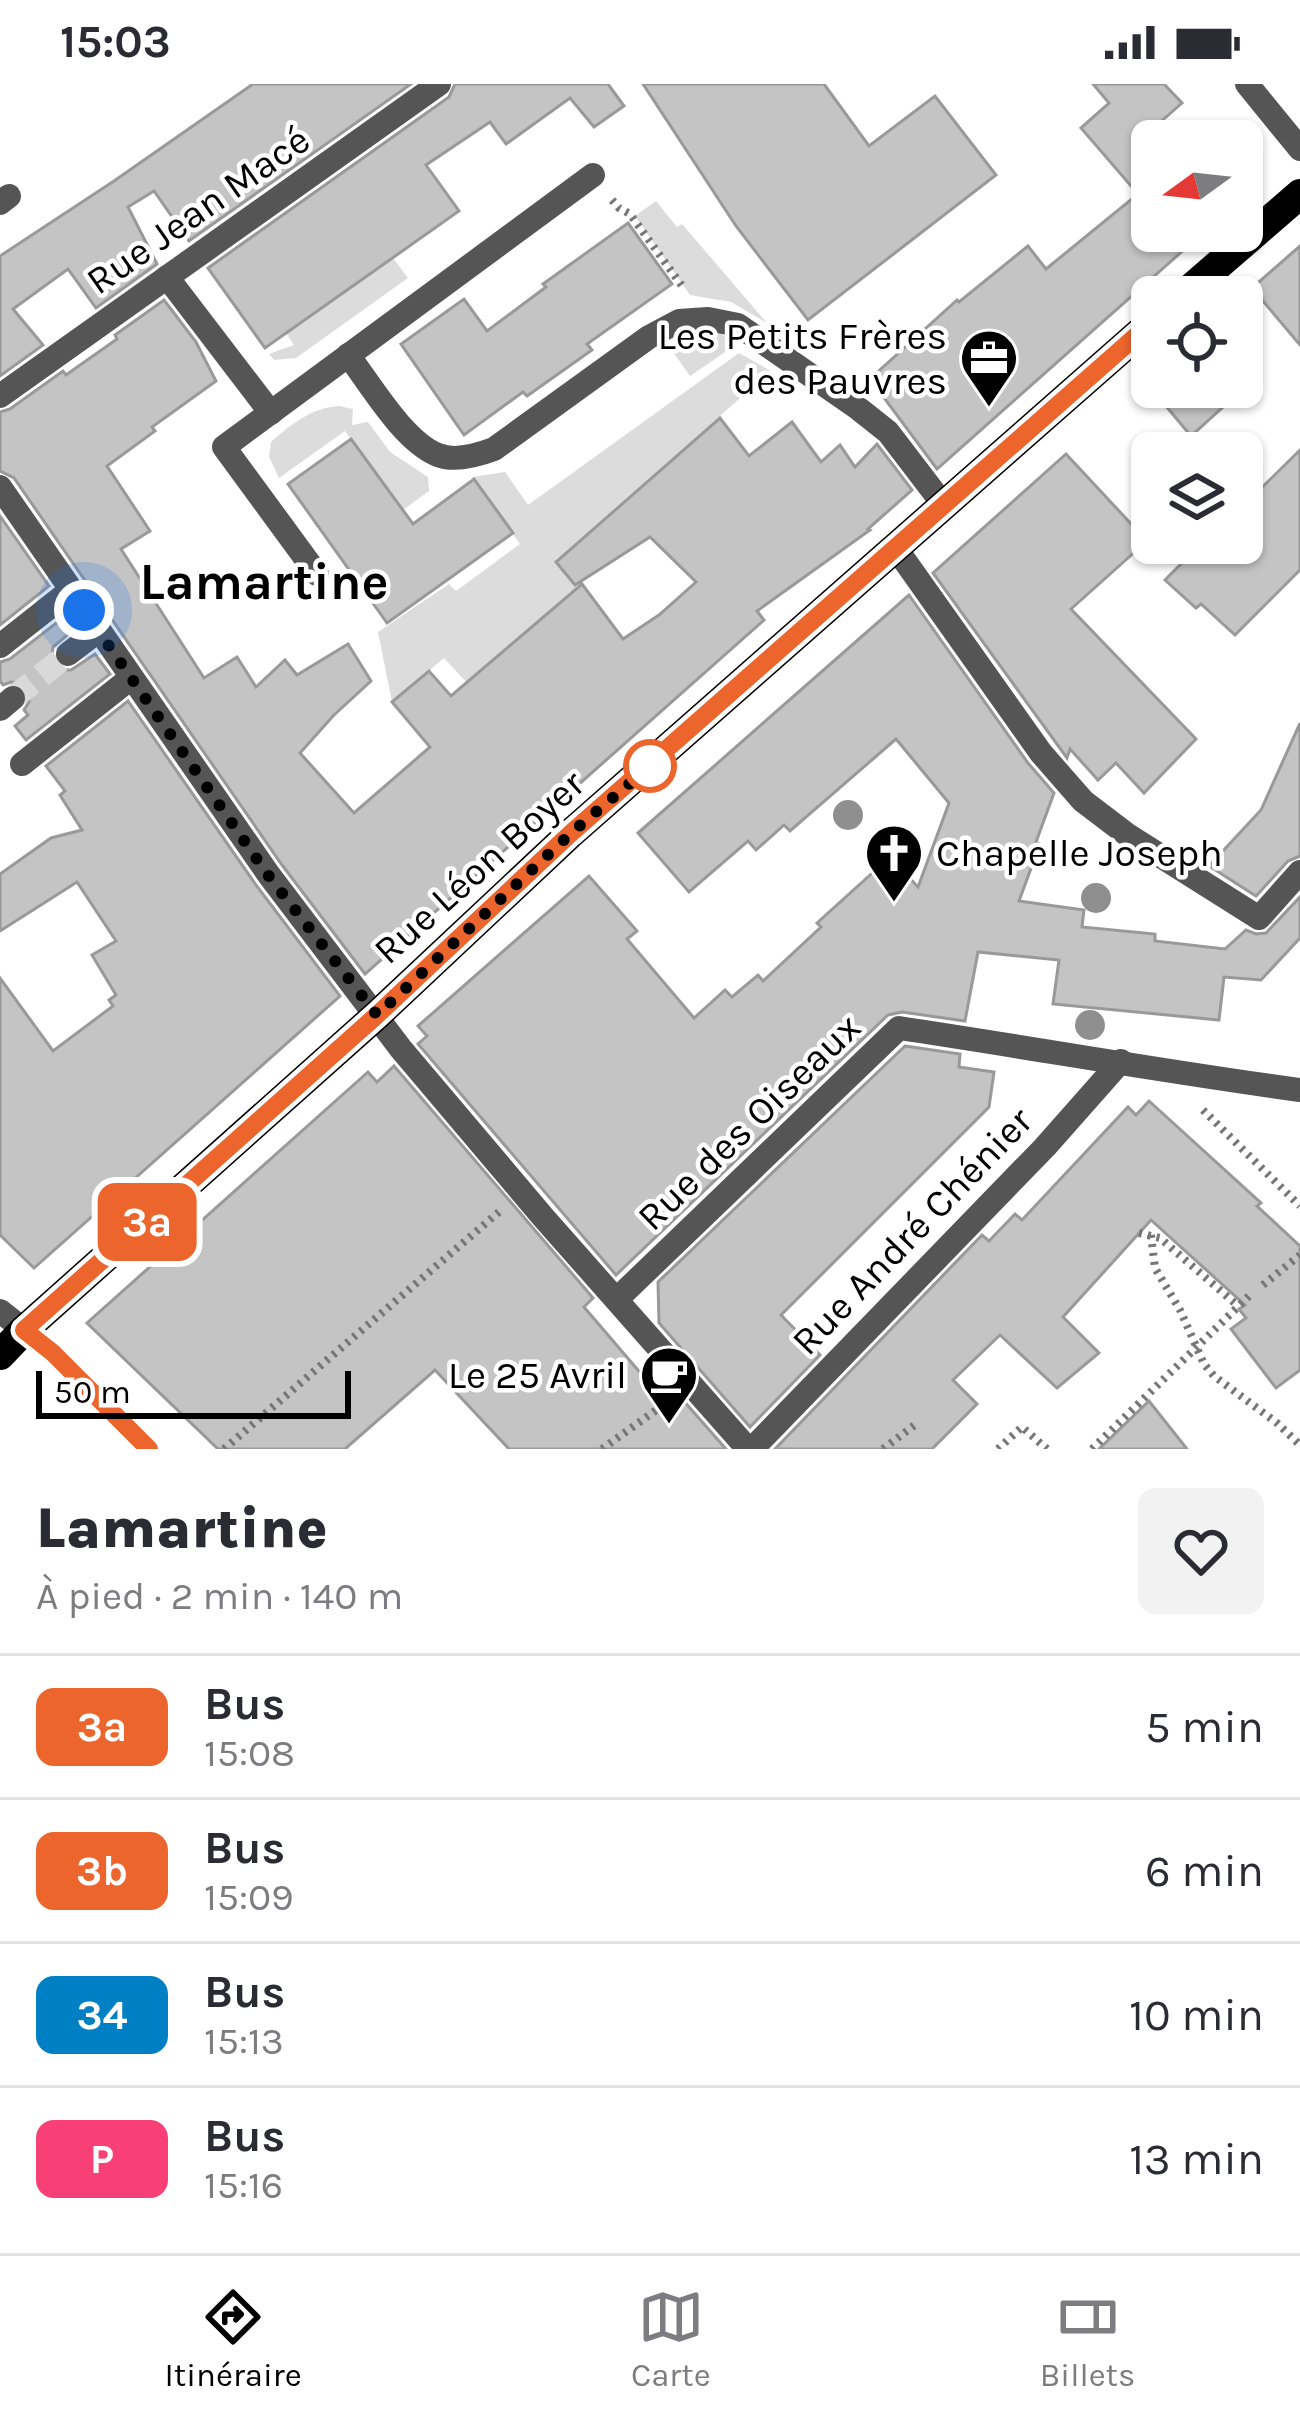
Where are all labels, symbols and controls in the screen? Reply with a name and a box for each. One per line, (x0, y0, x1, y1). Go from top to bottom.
text: 15:03 (60, 16, 171, 68)
street label: Rue Jean Macé (78, 116, 318, 304)
north arrow (1131, 120, 1263, 252)
map controls (1131, 120, 1263, 564)
button: locate (1131, 276, 1263, 408)
place label: Les Petits Frères des Pauvres (657, 313, 947, 404)
office icon: Les Petits Frères des Pauvres (958, 327, 1020, 409)
button: layers (1131, 432, 1263, 564)
district label: Lamartine (140, 552, 388, 612)
your location (54, 580, 114, 640)
unlabelled marker (625, 741, 675, 791)
street label: Rue Léon Boyer (364, 760, 594, 973)
church icon: Chapelle Joseph (863, 822, 925, 904)
place label: Chapelle Joseph (936, 830, 1223, 876)
street label: Rue des Oiseaux (628, 1004, 870, 1240)
street label: Rue André Chénier (782, 1097, 1042, 1364)
line badge: 3a (93, 1183, 201, 1261)
text: 3a (122, 1197, 172, 1247)
cafe icon: Le 25 Avril (638, 1344, 700, 1426)
place label: Le 25 Avril (448, 1352, 627, 1398)
scale bar (36, 1365, 351, 1418)
text: 50 m (54, 1373, 131, 1411)
button: heart (1138, 1488, 1264, 1614)
text: Lamartine (36, 1495, 328, 1561)
text: À pied · 2 min · 140 m (36, 1573, 403, 1619)
text: Bus (204, 1678, 285, 1730)
text: 5 min (1145, 1701, 1264, 1753)
text: 3a (77, 1702, 127, 1752)
text: 15:08 (204, 1730, 295, 1776)
text: Bus (204, 1822, 285, 1874)
text: 6 min (1145, 1845, 1264, 1897)
text: 3b (76, 1846, 128, 1896)
text: 15:09 (204, 1874, 294, 1920)
text: Bus (204, 1966, 285, 2018)
text: 10 min (1129, 1989, 1264, 2041)
text: 34 (76, 1990, 128, 2040)
text: 15:13 (204, 2018, 284, 2064)
text: Bus (204, 2110, 285, 2162)
text: 13 min (1129, 2133, 1264, 2185)
text: P (90, 2134, 114, 2184)
text: 15:16 (204, 2162, 283, 2208)
tab: Itinéraire (165, 2284, 302, 2394)
tab: Carte (631, 2284, 711, 2394)
tab: Billets (1040, 2284, 1135, 2394)

